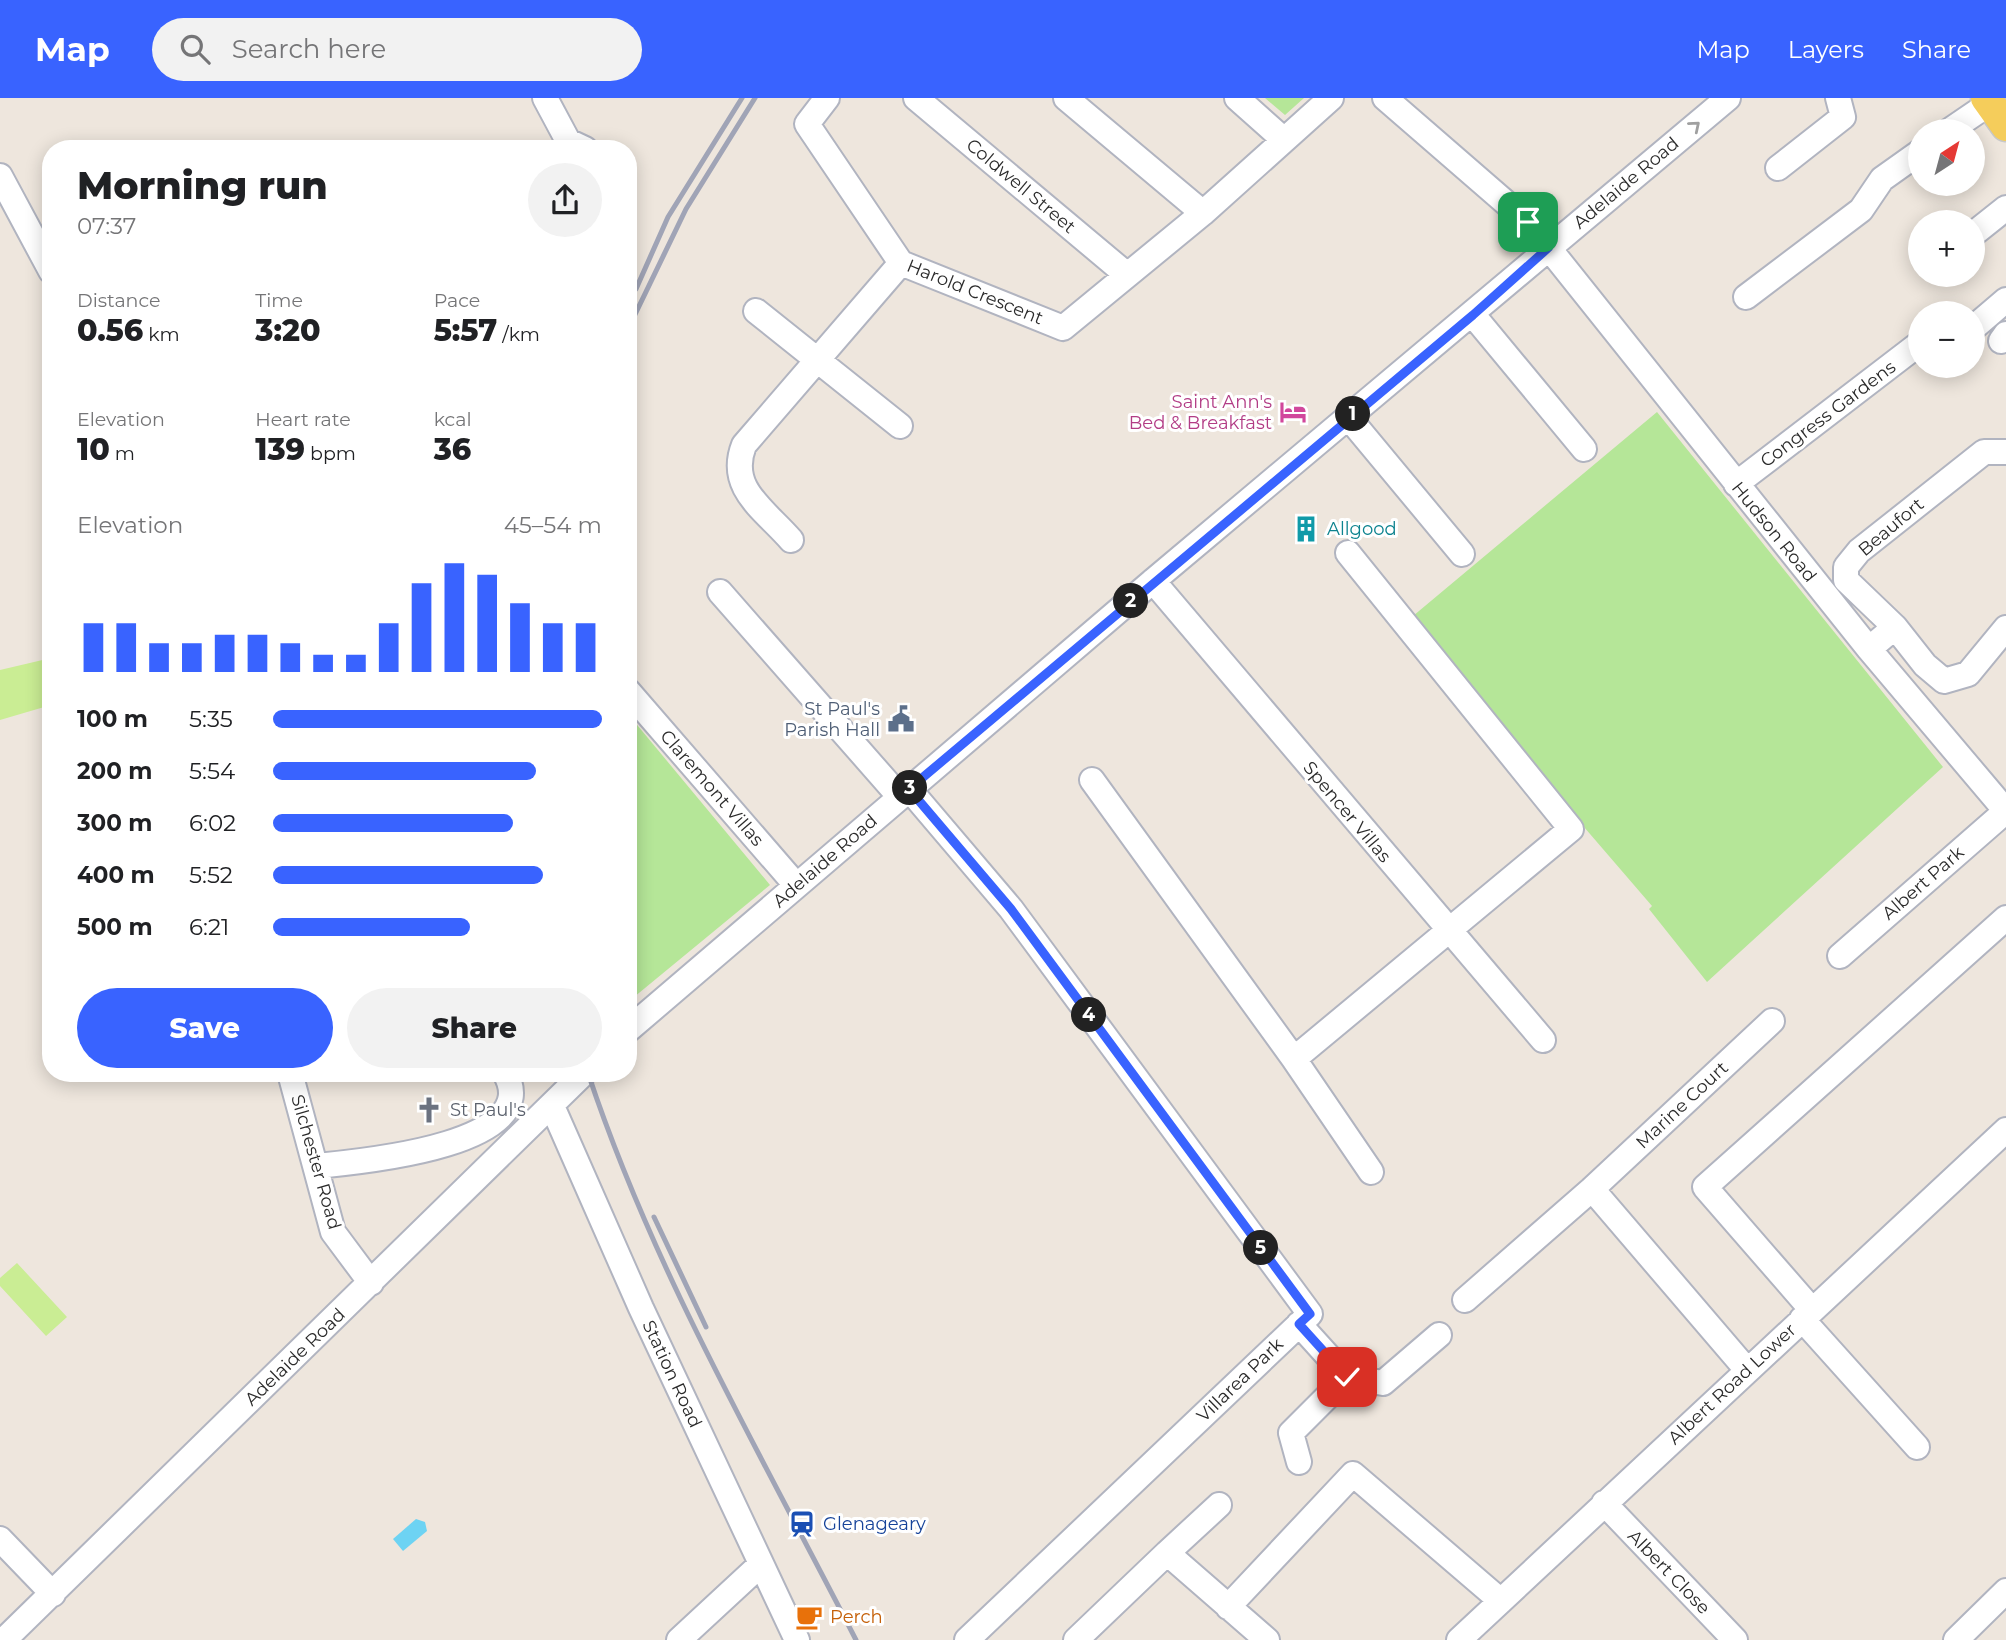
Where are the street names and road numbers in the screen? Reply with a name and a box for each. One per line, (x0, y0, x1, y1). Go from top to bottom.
street label: Adelaide Road (1569, 132, 1683, 234)
street label: Coldwell Street (962, 134, 1080, 238)
street label: Harold Crescent (904, 255, 1046, 329)
street label: Congress Gardens (1756, 356, 1900, 472)
street label: Hudson Road (1727, 477, 1821, 587)
street label: Beaufort (1854, 493, 1928, 561)
street label: Claremont Villas (656, 725, 769, 851)
street label: Spencer Villas (1298, 757, 1396, 867)
street label: Adelaide Road (768, 810, 882, 912)
street label: Albert Park (1877, 841, 1969, 925)
street label: Marine Court (1631, 1057, 1733, 1153)
street label: Silchester Road (286, 1092, 346, 1232)
street label: Adelaide Road (240, 1304, 350, 1410)
street label: Station Road (638, 1317, 706, 1431)
street label: Albert Road Lower (1663, 1319, 1801, 1449)
street label: Villarea Park (1192, 1333, 1288, 1427)
street label: Albert Close (1623, 1525, 1715, 1619)

